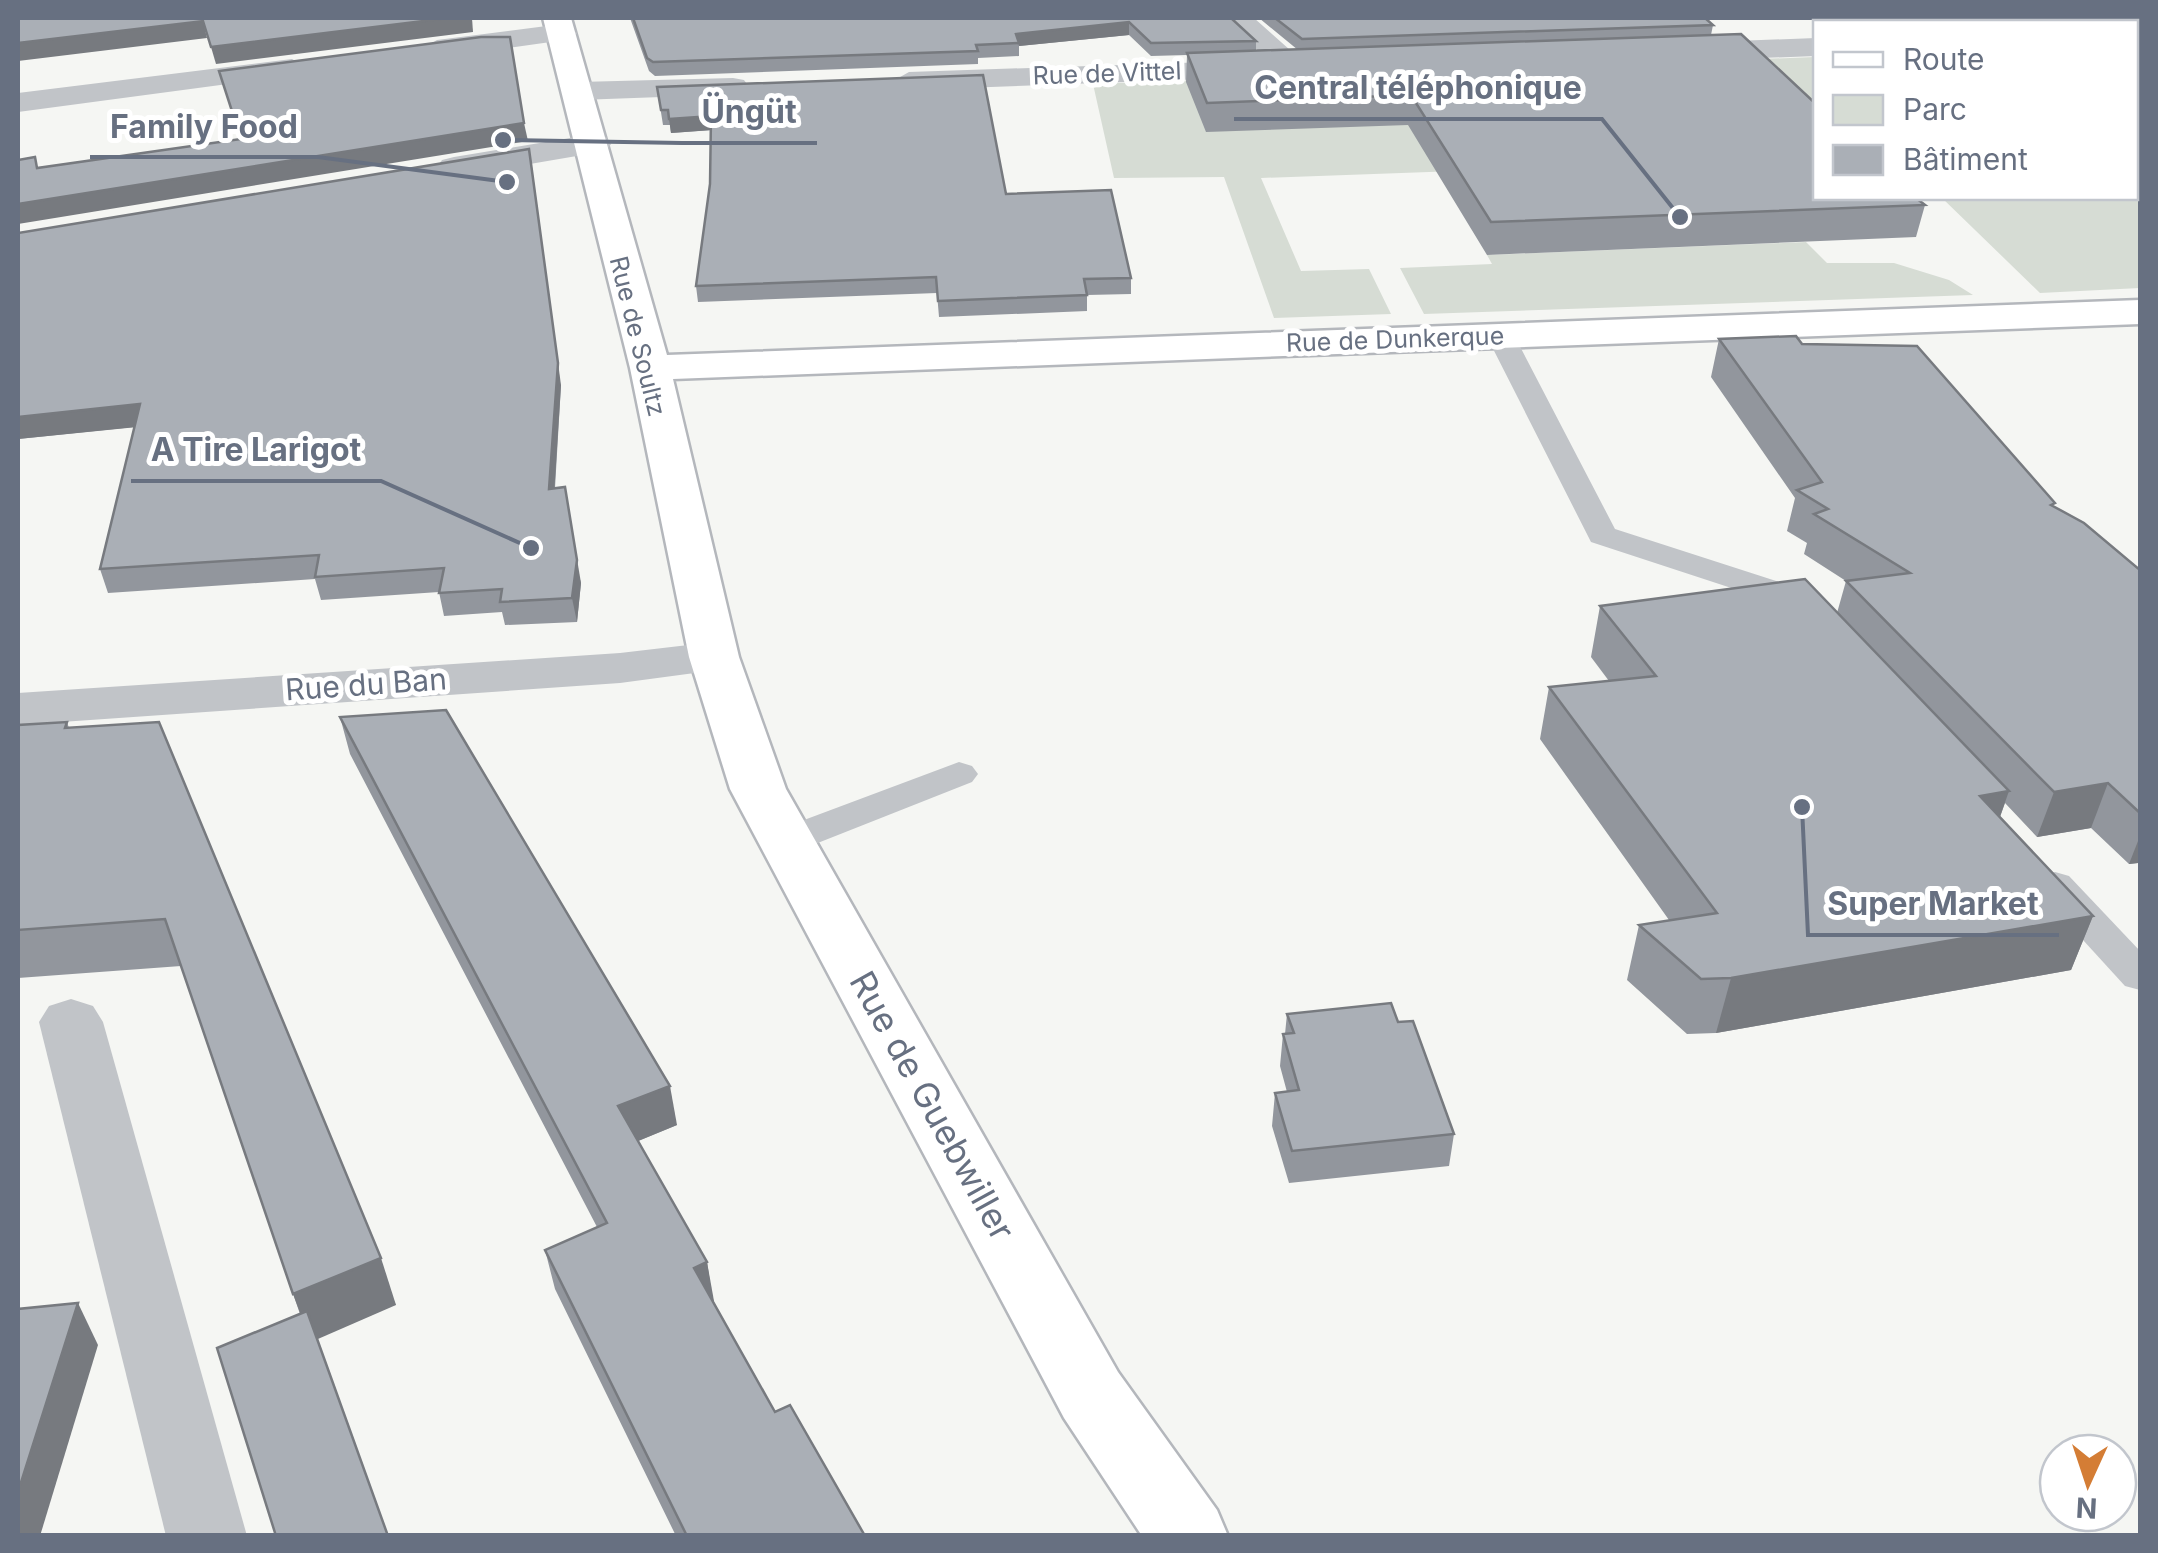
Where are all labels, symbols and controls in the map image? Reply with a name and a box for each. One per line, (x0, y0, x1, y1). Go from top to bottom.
legend (1813, 20, 2138, 200)
text: Route (1903, 41, 1985, 77)
street label: Rue de Vittel (1032, 55, 1182, 91)
callout: Central téléphonique (1234, 57, 1602, 119)
text: Central téléphonique (1254, 68, 1582, 107)
callout: Üngüt (682, 81, 817, 143)
text: Parc (1903, 91, 1967, 127)
text: Üngüt (701, 92, 797, 131)
callout: Family Food (90, 95, 318, 157)
text: Family Food (110, 107, 298, 146)
text: Bâtiment (1903, 141, 2028, 177)
street label: Rue de Soultz (604, 253, 672, 419)
street label: Rue de Dunkerque (1285, 320, 1505, 358)
callout: A Tire Larigot (131, 419, 381, 481)
text: A Tire Larigot (151, 430, 362, 469)
street label: Rue du Ban (284, 660, 448, 708)
callout: Super Market (1808, 873, 2059, 935)
text: Super Market (1827, 884, 2039, 923)
street label: Rue de Guebwiller (842, 964, 1024, 1247)
north arrow (2038, 1433, 2138, 1533)
text: N (2075, 1490, 2098, 1526)

